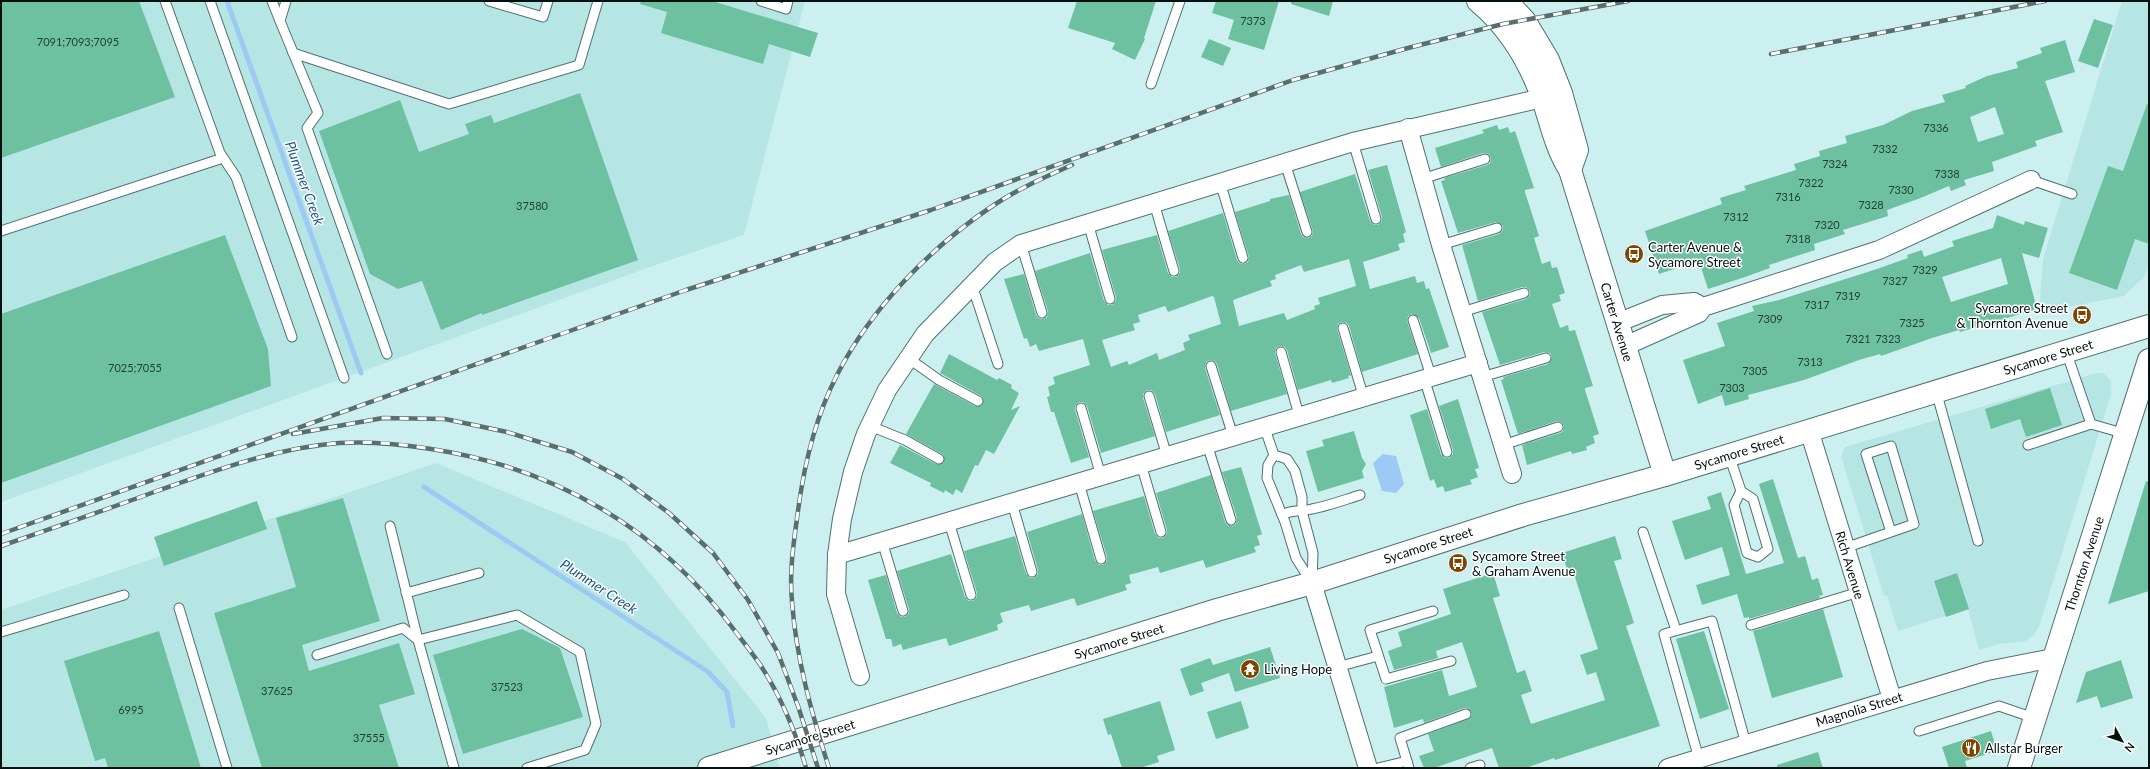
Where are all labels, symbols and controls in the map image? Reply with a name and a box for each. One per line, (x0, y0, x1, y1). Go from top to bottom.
house number: 7373 (1240, 14, 1266, 27)
house number: 7091;7093;7095 (37, 35, 119, 48)
house number: 7336 (1923, 121, 1949, 134)
water label: Plummer Creek (282, 139, 328, 228)
house number: 7332 (1872, 142, 1898, 155)
house number: 7324 (1822, 157, 1848, 170)
house number: 7338 (1934, 167, 1960, 180)
house number: 7322 (1798, 176, 1824, 189)
house number: 7330 (1888, 183, 1914, 196)
house number: 7316 (1775, 190, 1801, 203)
house number: 7328 (1858, 198, 1884, 211)
house number: 37580 (516, 199, 549, 212)
house number: 7312 (1723, 210, 1749, 223)
house number: 7320 (1814, 218, 1840, 231)
house number: 7318 (1785, 232, 1811, 245)
place label: Carter Avenue & Sycamore Street (1648, 239, 1743, 270)
bus stop icon: Carter Avenue & Sycamore Street (1623, 243, 1645, 265)
house number: 7329 (1912, 263, 1938, 276)
house number: 7327 (1882, 274, 1908, 287)
street label: Carter Avenue (1597, 281, 1637, 364)
house number: 7319 (1835, 289, 1861, 302)
house number: 7317 (1804, 298, 1830, 311)
place label: Sycamore Street & Thornton Avenue (1957, 300, 2068, 331)
bus stop icon: Sycamore Street & Thornton Avenue (2071, 304, 2093, 326)
house number: 7309 (1757, 312, 1783, 325)
house number: 7325 (1899, 316, 1925, 329)
house number: 7321 (1845, 332, 1871, 345)
house number: 7323 (1875, 332, 1901, 345)
street label: Sycamore Street (2001, 336, 2095, 378)
house number: 7313 (1797, 355, 1823, 368)
house number: 7025;7055 (108, 361, 162, 374)
house number: 7305 (1742, 364, 1768, 377)
house number: 7303 (1719, 381, 1745, 394)
street label: Sycamore Street (1692, 431, 1786, 473)
street label: Thornton Avenue (2061, 514, 2107, 614)
street label: Sycamore Street (1381, 523, 1475, 567)
street label: Rich Avenue (1832, 529, 1868, 601)
place label: Sycamore Street & Graham Avenue (1472, 548, 1576, 579)
bus stop icon: Sycamore Street & Graham Avenue (1447, 552, 1469, 574)
water label: Plummer Creek (557, 555, 641, 617)
street label: Sycamore Street (1072, 620, 1166, 662)
temple icon: Living Hope (1239, 658, 1261, 680)
place label: Living Hope (1264, 661, 1332, 677)
house number: 37523 (491, 680, 523, 693)
house number: 37625 (261, 684, 293, 697)
street label: Magnolia Street (1814, 688, 1905, 730)
house number: 6995 (118, 703, 144, 716)
street label: Sycamore Street (763, 716, 857, 758)
north arrow (2102, 721, 2142, 761)
house number: 37555 (353, 731, 385, 744)
restaurant icon: Allstar Burger (1960, 737, 1982, 759)
place label: Allstar Burger (1985, 740, 2063, 756)
text: N (2122, 740, 2138, 755)

